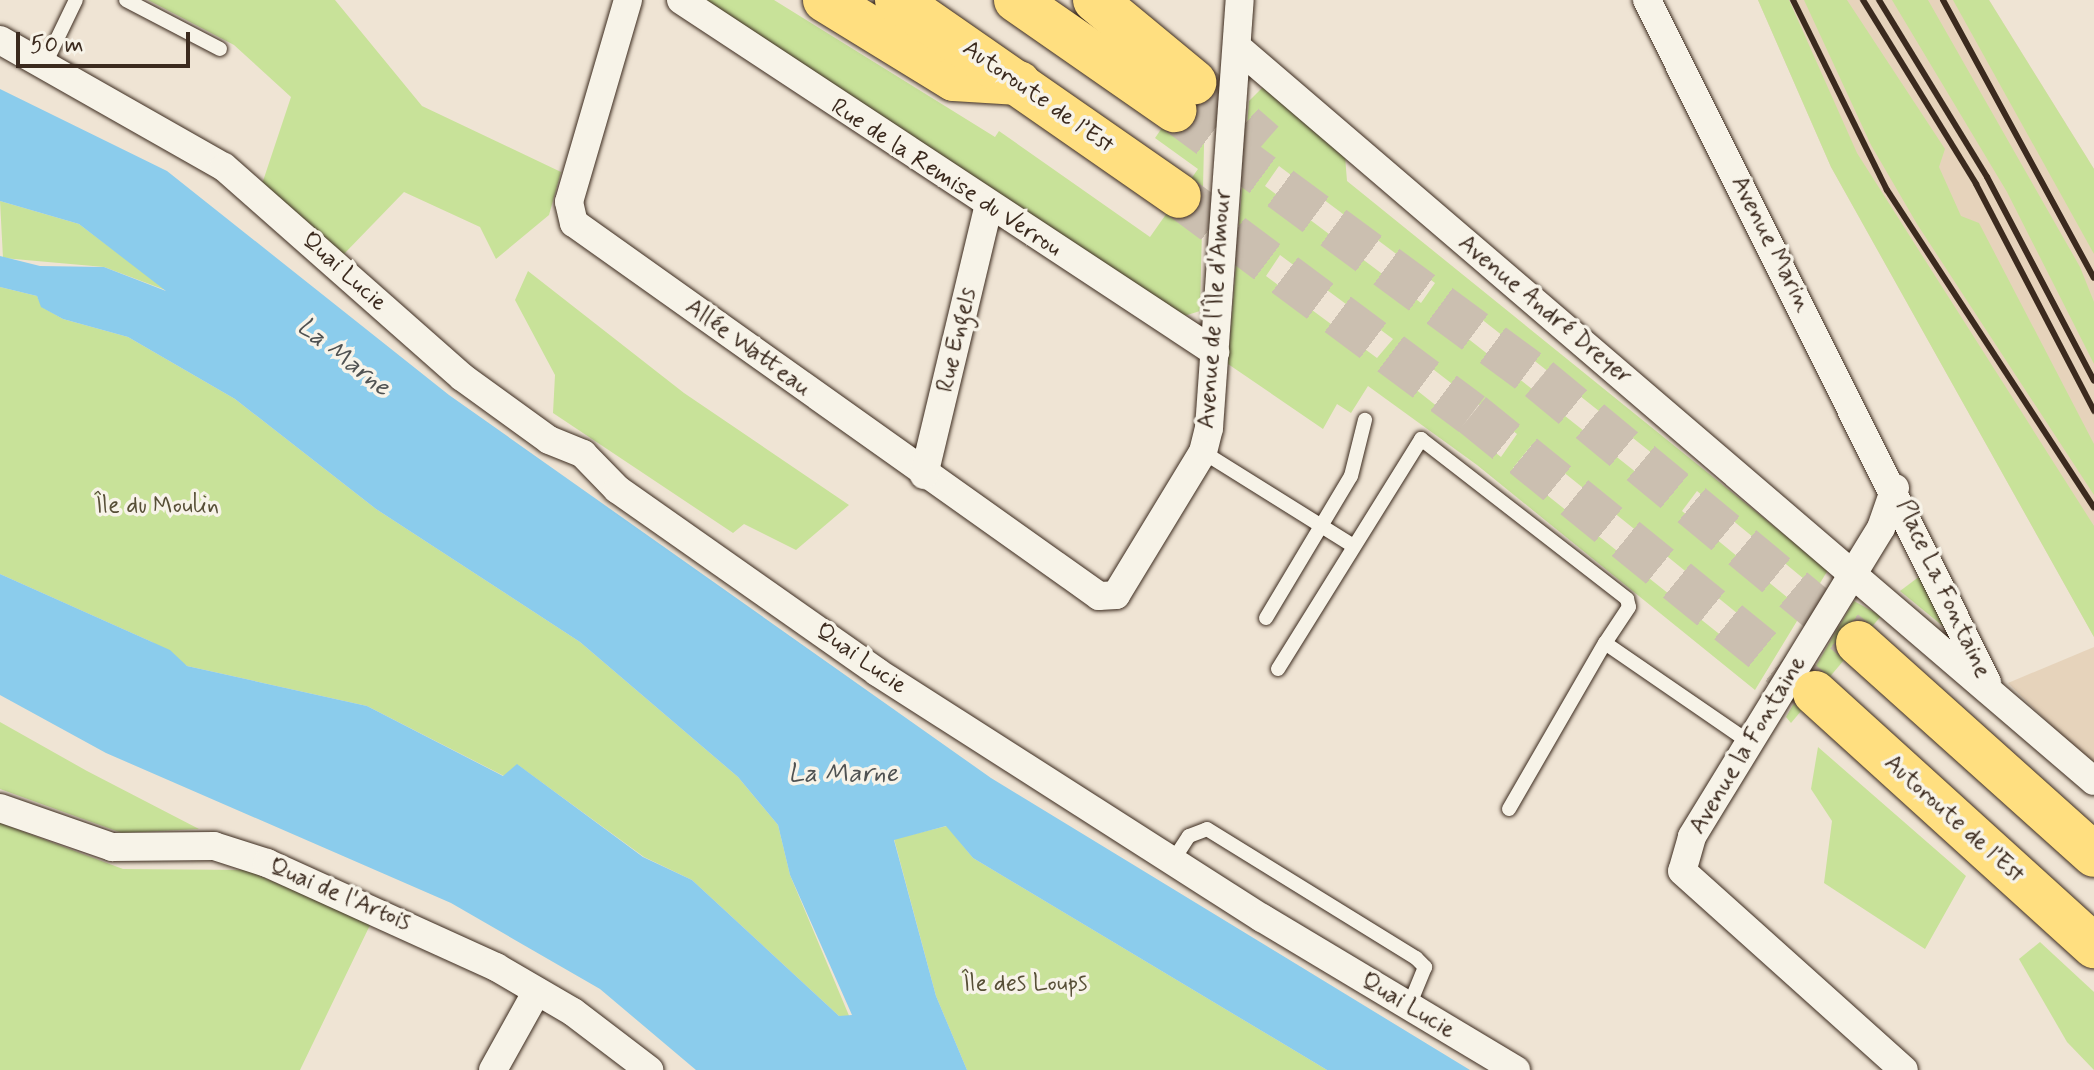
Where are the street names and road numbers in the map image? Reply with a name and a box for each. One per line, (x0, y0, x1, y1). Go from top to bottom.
street label: Autoroute de l’Est (956, 34, 1120, 160)
street label: Rue de la Remise du Verrou (824, 92, 1068, 264)
street label: Avenue Marin (1724, 171, 1818, 317)
street label: Avenue de l'Île d'Amour (1192, 188, 1238, 430)
street label: Quai Lucie (295, 226, 393, 318)
street label: Avenue André Dreyer (1452, 229, 1638, 391)
street label: Rue Engels (931, 285, 983, 395)
street label: Allée Watteau (678, 292, 818, 404)
street label: Place La Fontaine (1892, 501, 1994, 677)
street label: Quai Lucie (810, 617, 912, 701)
street label: Avenue la Fontaine (1686, 654, 1810, 836)
street label: Autoroute de l’Est (1878, 748, 2030, 890)
street label: Quai de l'Artois (265, 852, 415, 938)
street label: Quai Lucie (1356, 967, 1460, 1045)

